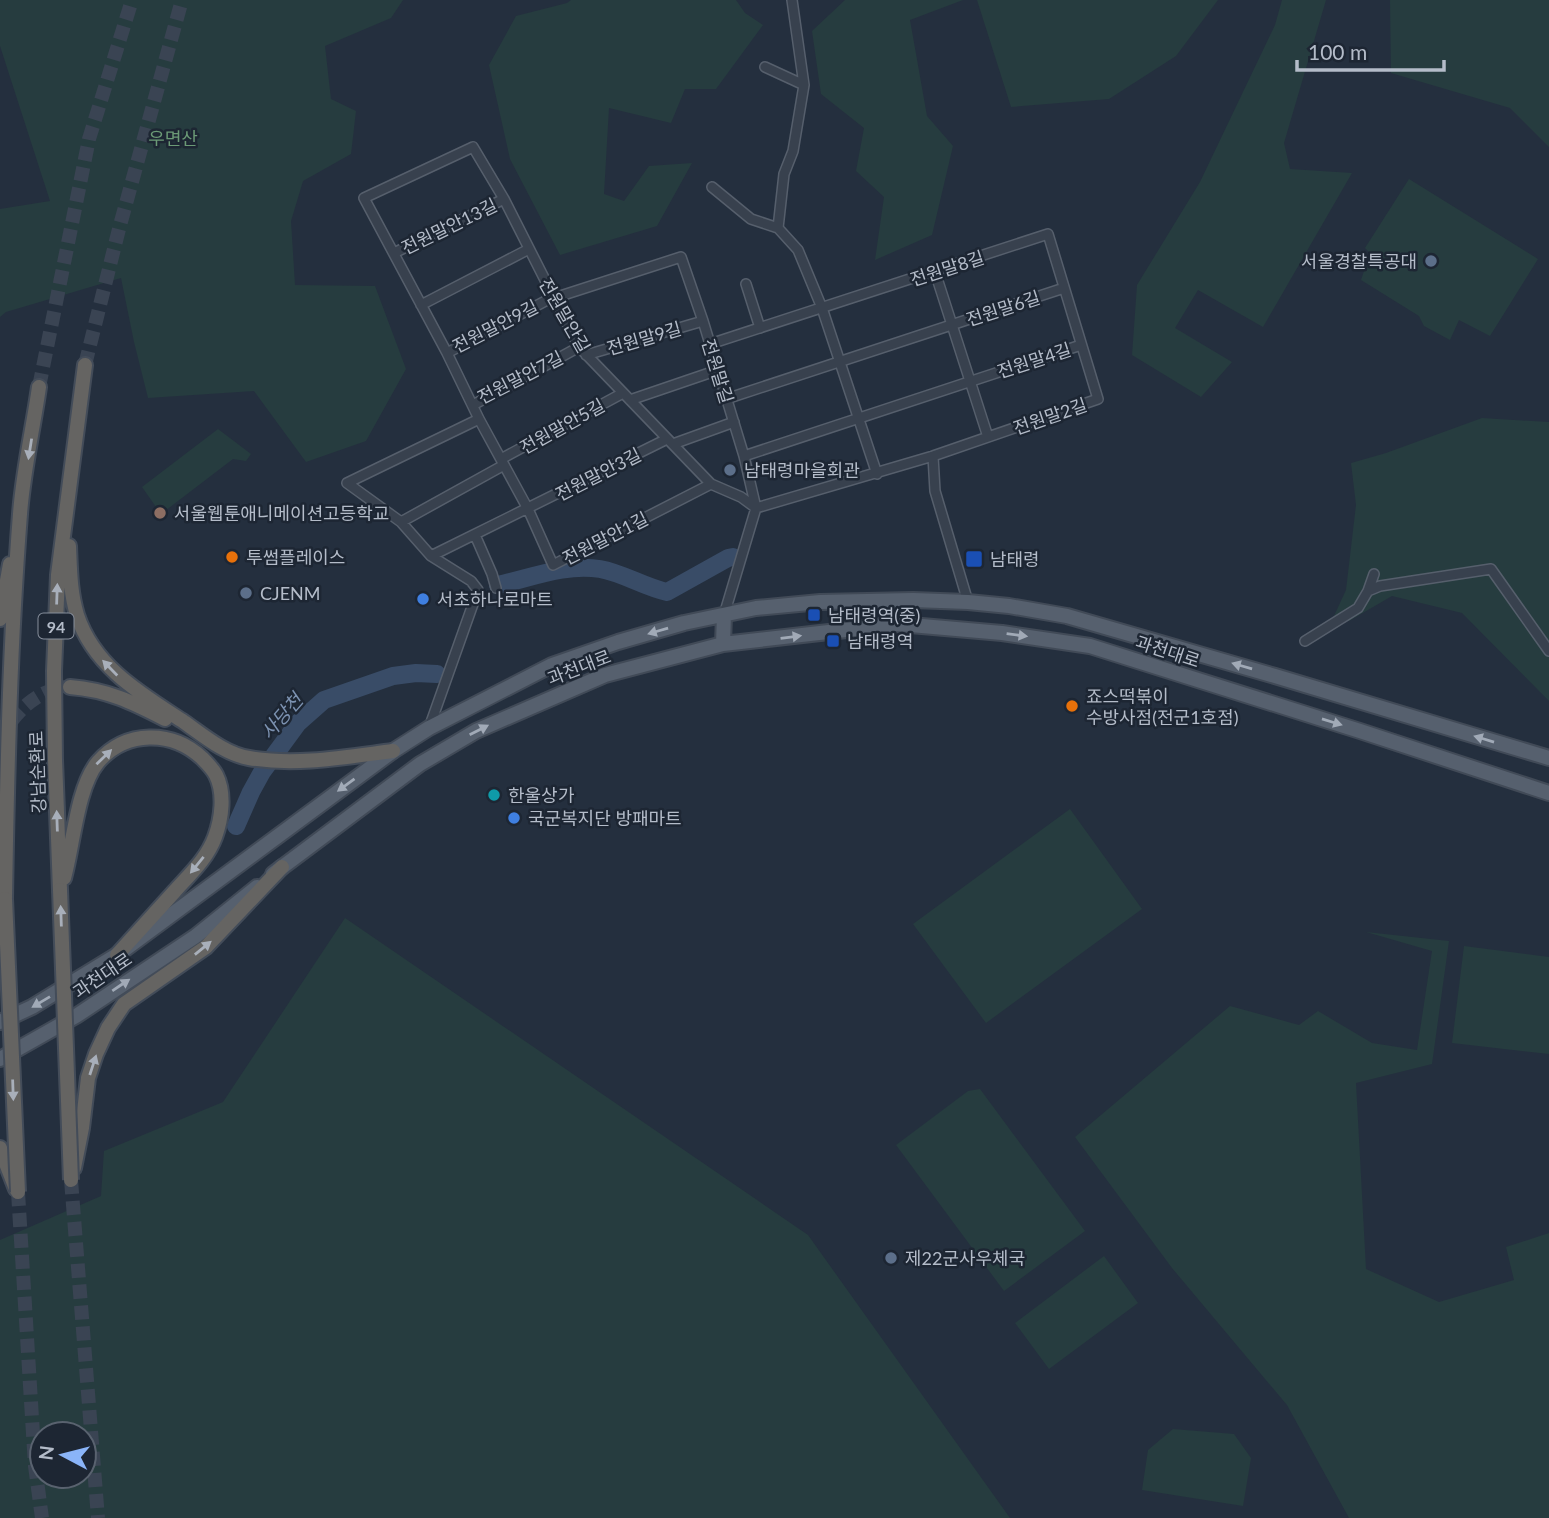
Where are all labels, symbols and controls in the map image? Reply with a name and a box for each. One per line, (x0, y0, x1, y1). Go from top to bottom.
scale bar (1297, 28, 1444, 72)
text: 100 m (1308, 39, 1367, 64)
park label: 우면산 (148, 127, 198, 149)
street label: 전원말안13길 (398, 193, 500, 259)
street label: 전원말8길 (907, 246, 987, 290)
place label: 서울경찰특공대 (1301, 250, 1417, 272)
marker: 서울경찰특공대 (1423, 253, 1439, 269)
street label: 전원말안길 (535, 274, 595, 356)
street label: 전원말6길 (963, 286, 1043, 330)
street label: 전원말안9길 (448, 295, 542, 357)
street label: 전원말9길 (604, 317, 684, 359)
street label: 전원말길 (698, 336, 738, 406)
street label: 전원말4길 (994, 338, 1074, 382)
street label: 전원말안7길 (473, 346, 567, 408)
street label: 전원말2길 (1010, 393, 1090, 439)
street label: 전원말안5길 (516, 394, 608, 458)
one-way arrow (24, 438, 35, 460)
street label: 전원말안3길 (551, 443, 645, 505)
place label: 남태령마을회관 (744, 459, 860, 481)
marker: 남태령마을회관 (722, 462, 738, 478)
place label: 서울웹툰애니메이션고등학교 (174, 502, 389, 524)
marker: 서울웹툰애니메이션고등학교 (152, 505, 168, 521)
street label: 전원말안1길 (558, 507, 652, 569)
place label: 투썸플레이스 (246, 546, 345, 568)
place label: 남태령 (990, 548, 1040, 570)
marker: 투썸플레이스 (224, 549, 240, 565)
marker: 남태령 (964, 549, 984, 569)
place label: CJENM (260, 582, 320, 604)
one-way arrow (52, 583, 63, 605)
marker: CJENM (238, 585, 254, 601)
place label: 서초하나로마트 (437, 588, 553, 610)
marker: 서초하나로마트 (415, 591, 431, 607)
place label: 남태령역(중) (828, 604, 920, 626)
marker: 남태령역(중) (806, 607, 822, 623)
road number: 94 (38, 614, 74, 638)
one-way arrow (646, 626, 668, 637)
place label: 남태령역 (847, 630, 913, 652)
one-way arrow (1006, 630, 1028, 641)
street label: 과천대로 (1133, 630, 1203, 672)
one-way arrow (780, 631, 802, 642)
marker: 남태령역 (825, 633, 841, 649)
street label: 과천대로 (544, 645, 614, 689)
one-way arrow (102, 659, 119, 676)
one-way arrow (1232, 661, 1253, 671)
place label: 죠스떡볶이 수방사점(전군1호점) (1086, 685, 1239, 728)
water label: 사당천 (255, 688, 308, 743)
marker: 죠스떡볶이 수방사점(전군1호점) (1064, 698, 1080, 714)
one-way arrow (1322, 717, 1343, 728)
one-way arrow (469, 725, 489, 736)
street label: 강남순환로 (25, 730, 49, 814)
one-way arrow (1473, 733, 1494, 743)
one-way arrow (95, 750, 112, 766)
one-way arrow (337, 778, 355, 792)
place label: 한울상가 (508, 784, 575, 806)
marker: 한울상가 (486, 787, 502, 803)
place label: 국군복지단 방패마트 (528, 807, 682, 829)
one-way arrow (52, 810, 63, 832)
marker: 국군복지단 방패마트 (506, 810, 522, 826)
one-way arrow (190, 856, 205, 873)
one-way arrow (56, 905, 67, 927)
one-way arrow (194, 941, 211, 956)
street label: 과천대로 (68, 947, 136, 1003)
one-way arrow (111, 979, 131, 992)
one-way arrow (31, 995, 50, 1008)
one-way arrow (88, 1054, 98, 1075)
one-way arrow (8, 1079, 19, 1101)
place label: 제22군사우체국 (905, 1247, 1025, 1269)
marker: 제22군사우체국 (883, 1250, 899, 1266)
north arrow (28, 1420, 98, 1490)
text: N (33, 1444, 58, 1462)

